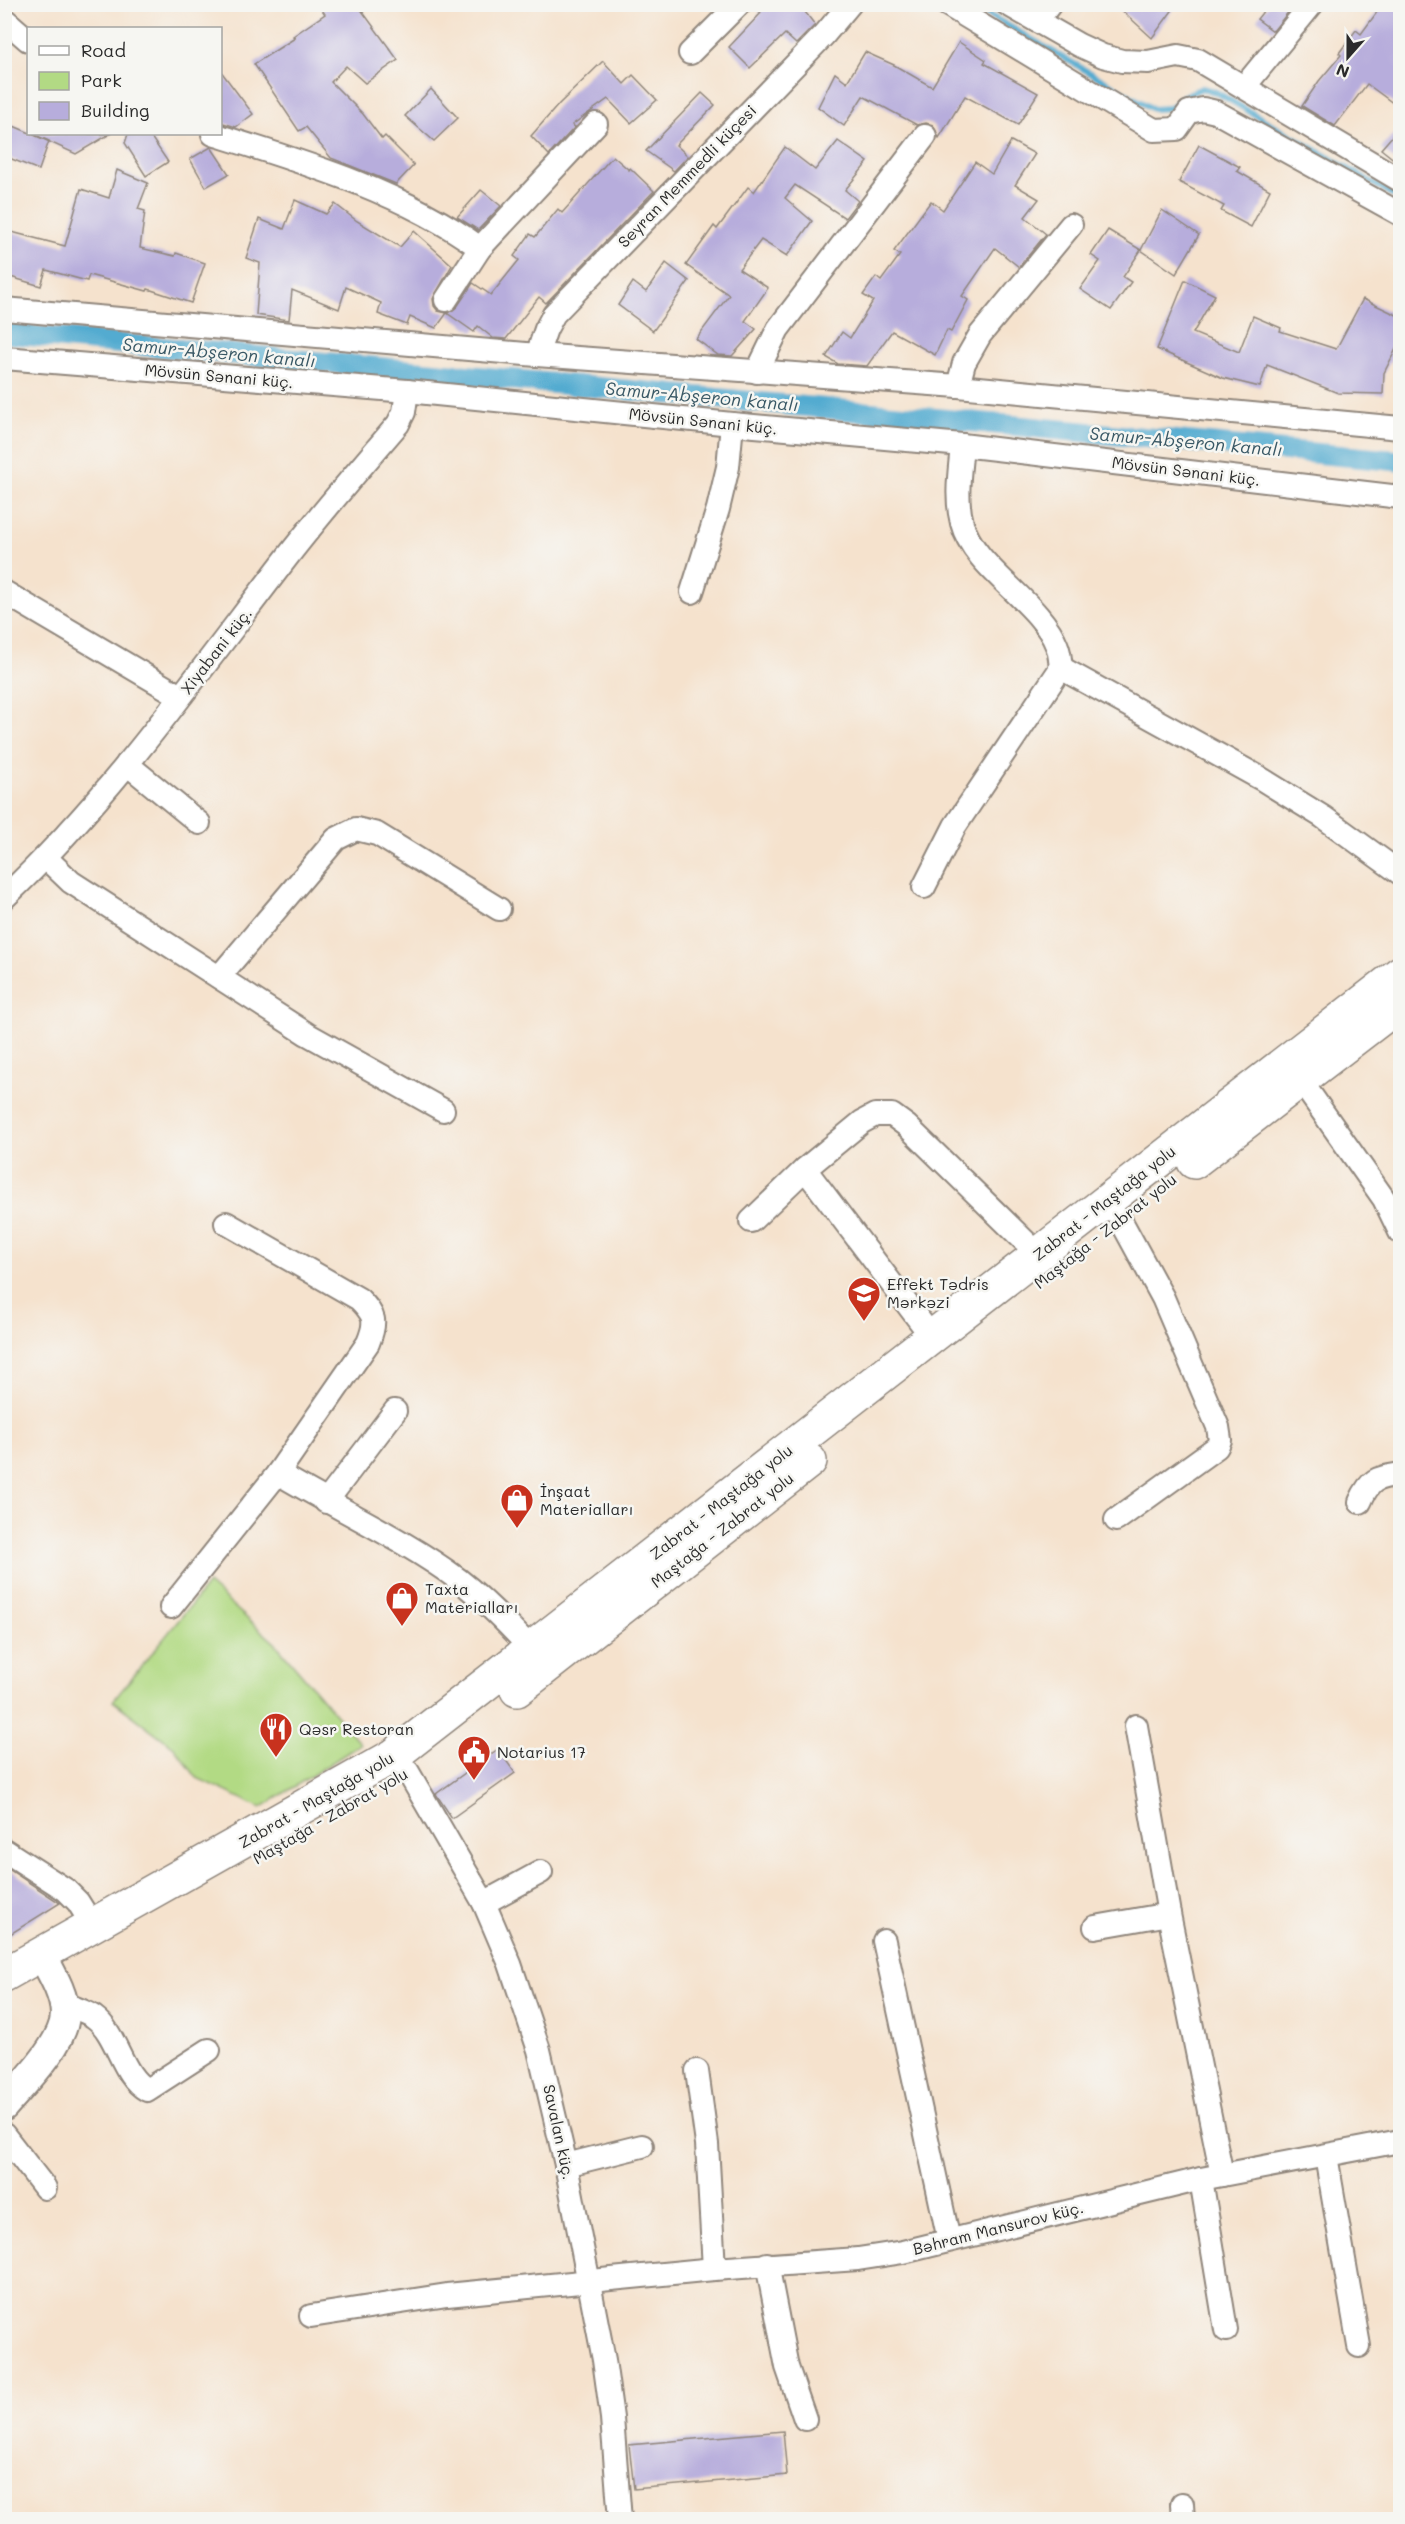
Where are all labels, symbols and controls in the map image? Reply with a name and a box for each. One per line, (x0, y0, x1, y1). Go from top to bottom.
legend (27, 27, 222, 135)
north arrow (1318, 27, 1378, 87)
text: Road (81, 38, 126, 62)
text: N (1333, 59, 1352, 83)
text: Park (81, 68, 122, 92)
text: Building (81, 98, 149, 122)
street label: Seyran Memmedli küçesi (613, 100, 760, 252)
water label: Samur-Abşeron kanalı (121, 332, 317, 372)
street label: Mövsün Sənani küç. (144, 359, 294, 392)
water label: Samur-Abşeron kanalı (604, 376, 800, 416)
street label: Mövsün Sənani küç. (628, 402, 778, 439)
water label: Samur-Abşeron kanalı (1088, 421, 1284, 461)
street label: Mövsün Sənani küç. (1111, 451, 1261, 490)
street label: Xiyabani küç. (175, 603, 256, 698)
street label: Zabrat - Maştağa yolu (1028, 1140, 1179, 1265)
street label: Maştağa - Zabrat yolu (1029, 1168, 1180, 1293)
place label: Effekt Tədris Mərkəzi (887, 1273, 989, 1312)
school or university icon: Effekt Tədris Mərkəzi (846, 1275, 882, 1322)
street label: Zabrat - Maştağa yolu (645, 1439, 796, 1564)
street label: Maştağa - Zabrat yolu (646, 1467, 797, 1592)
place label: İnşaat Materialları (540, 1480, 634, 1519)
shop icon: İnşaat Materialları (499, 1482, 535, 1529)
place label: Taxta Materialları (425, 1578, 519, 1617)
shop icon: Taxta Materialları (384, 1580, 420, 1627)
restaurant icon: Qəsr Restoran (258, 1711, 294, 1758)
place label: Qəsr Restoran (299, 1718, 414, 1739)
public building icon: Notarius 17 (456, 1734, 492, 1781)
place label: Notarius 17 (497, 1741, 586, 1762)
street label: Zabrat - Maştağa yolu (235, 1747, 397, 1853)
street label: Maştağa - Zabrat yolu (249, 1763, 411, 1869)
street label: Savalan küç. (539, 2082, 580, 2181)
street label: Bəhram Mansurov küç. (910, 2196, 1085, 2259)

